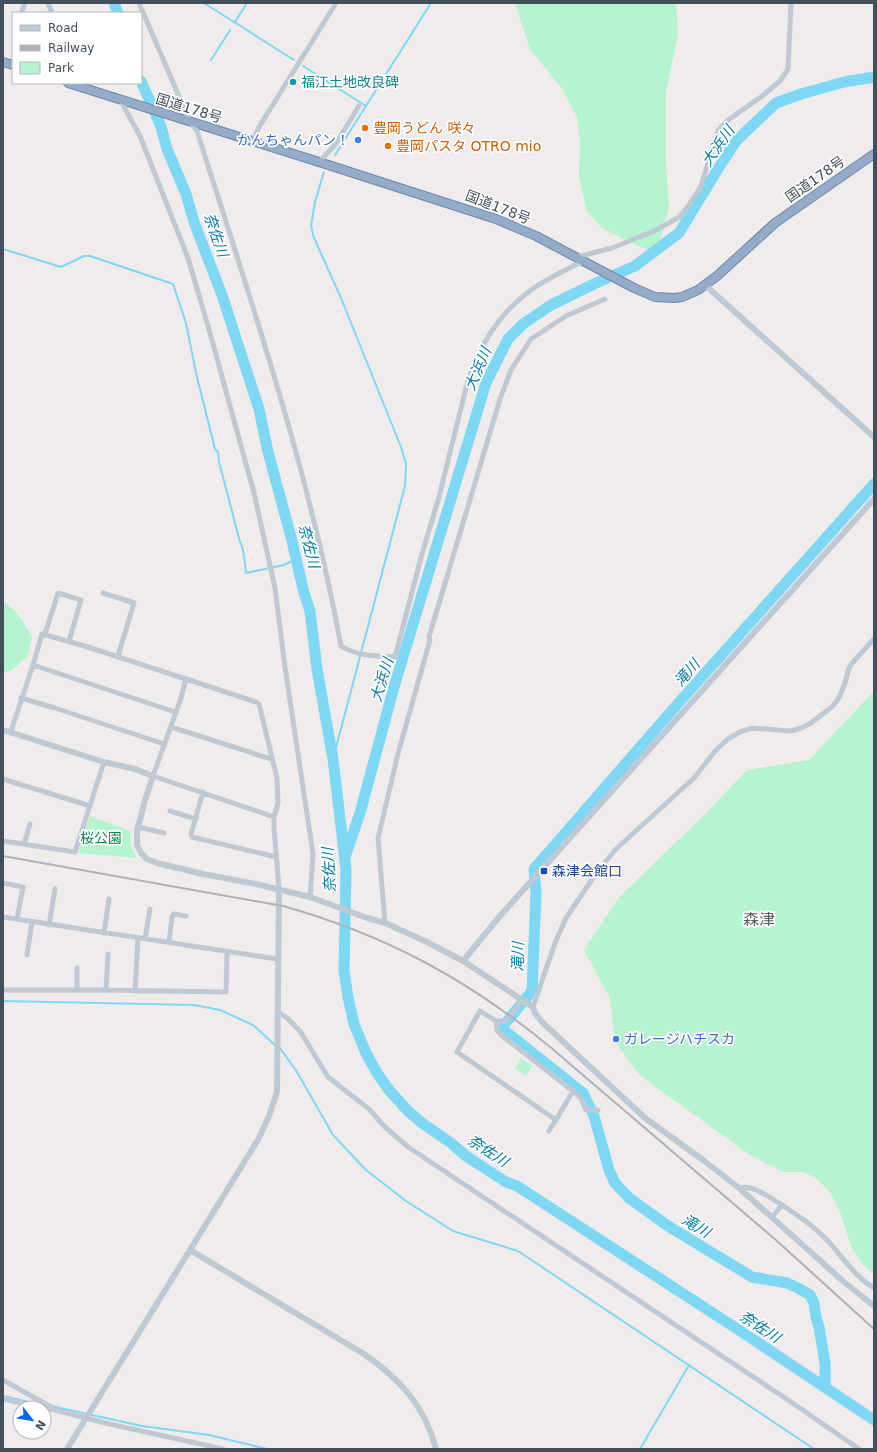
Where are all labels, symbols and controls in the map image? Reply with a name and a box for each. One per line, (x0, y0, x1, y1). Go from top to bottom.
legend (12, 12, 142, 84)
text: Road (48, 21, 78, 35)
text: Railway (48, 41, 94, 55)
text: Park (48, 61, 74, 75)
place label: 福江土地改良碑 (301, 74, 399, 90)
marker: 福江土地改良碑 (288, 77, 298, 87)
street label: 国道178号 (154, 90, 224, 126)
place label: 豊岡うどん 咲々 (373, 120, 475, 136)
water label: 大浜川 (698, 121, 739, 170)
marker: 豊岡うどん 咲々 (360, 123, 370, 133)
place label: かんちゃんパン！ (237, 132, 350, 148)
marker: かんちゃんパン！ (353, 135, 363, 145)
place label: 豊岡パスタ OTRO mio (396, 138, 541, 154)
marker: 豊岡パスタ OTRO mio (383, 141, 393, 151)
street label: 国道178号 (782, 153, 848, 205)
street label: 国道178号 (463, 187, 533, 227)
water label: 奈佐川 (200, 211, 232, 261)
water label: 大浜川 (461, 343, 496, 393)
water label: 奈佐川 (295, 522, 324, 572)
water label: 大浜川 (367, 654, 398, 704)
water label: 滝川 (670, 654, 705, 690)
park label: 桜公園 (80, 830, 122, 846)
water label: 奈佐川 (319, 845, 339, 893)
place label: 森津会館口 (552, 863, 622, 879)
marker: 森津会館口 (539, 866, 549, 876)
district label: 森津 (743, 910, 775, 929)
water label: 滝川 (509, 940, 527, 972)
place label: ガレージハチスカ (624, 1031, 735, 1047)
marker: ガレージハチスカ (611, 1034, 621, 1044)
water label: 奈佐川 (464, 1131, 513, 1172)
water label: 滝川 (679, 1211, 715, 1242)
water label: 奈佐川 (736, 1307, 785, 1348)
north arrow (12, 1400, 52, 1440)
text: N (32, 1418, 48, 1432)

